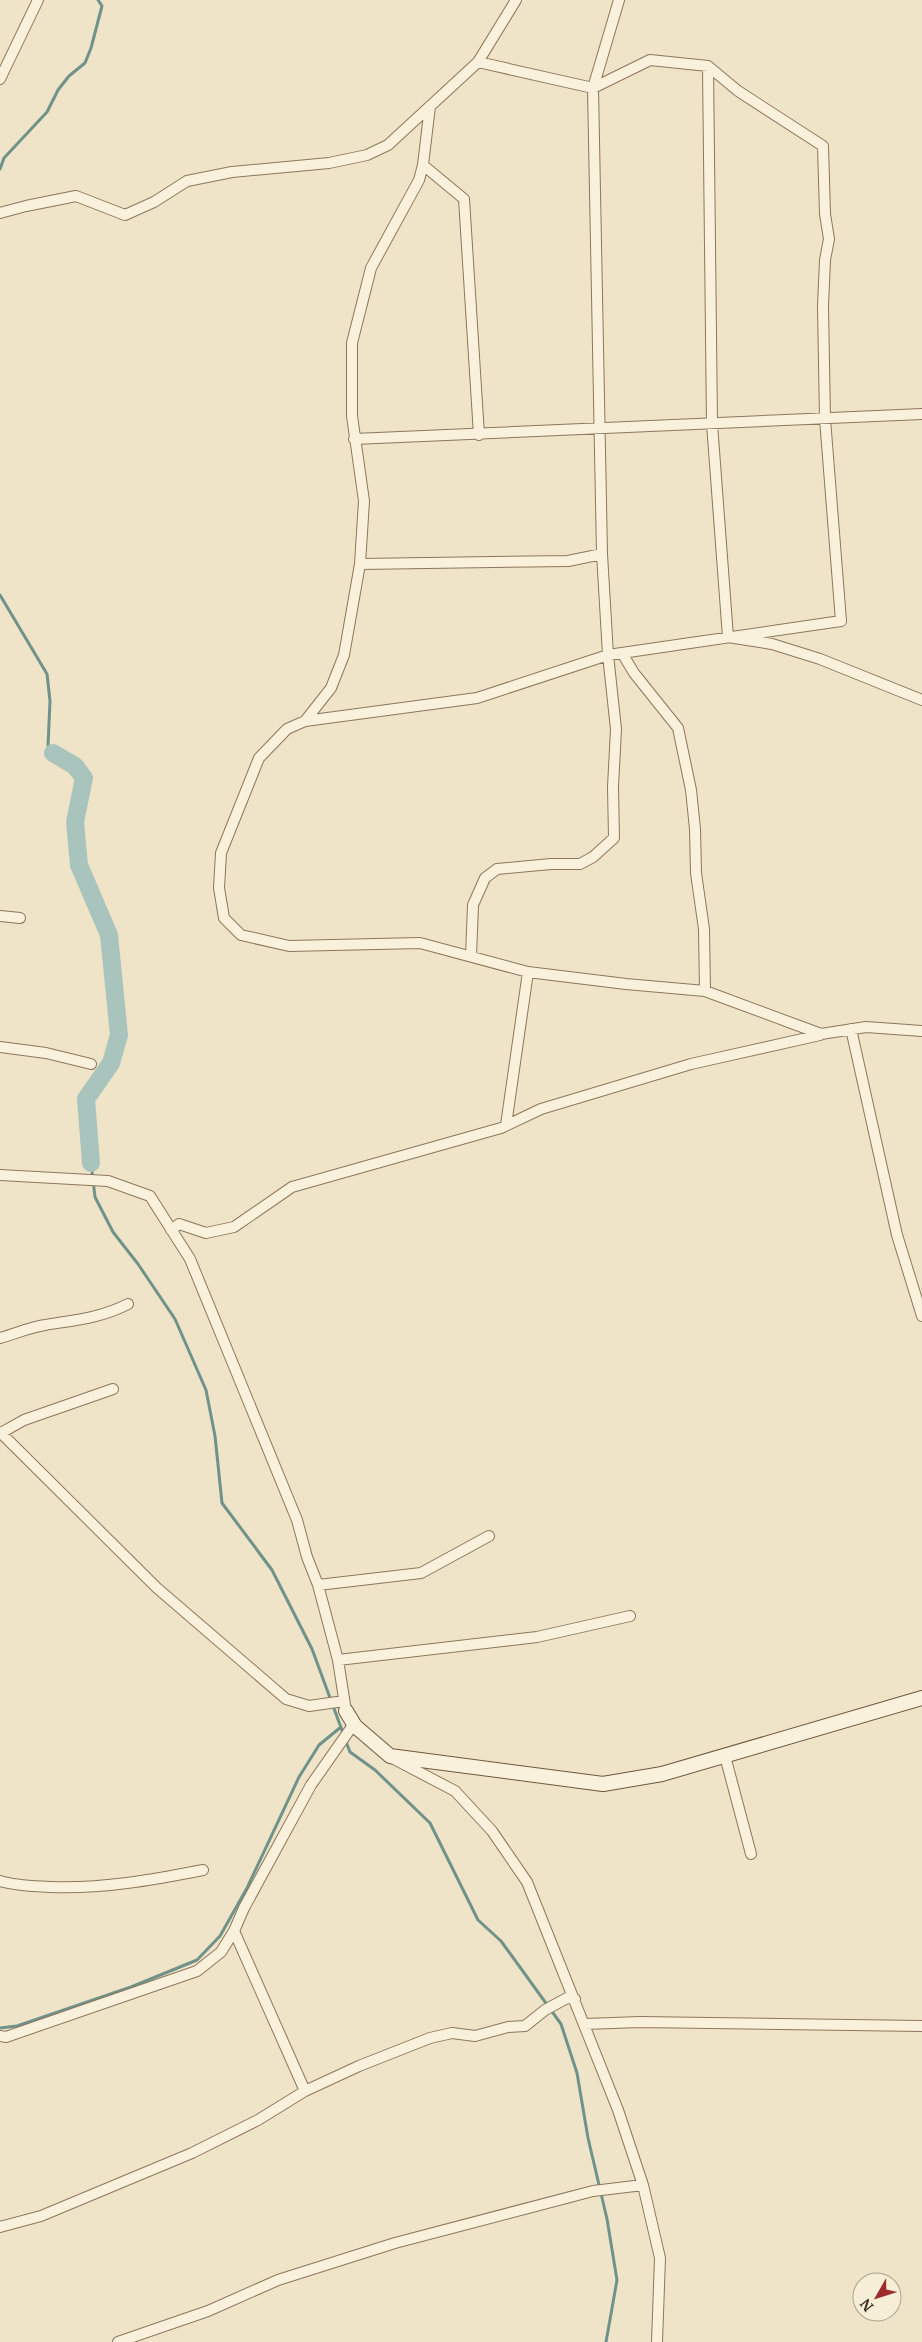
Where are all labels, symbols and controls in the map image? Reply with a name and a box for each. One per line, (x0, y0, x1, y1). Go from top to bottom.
north arrow (852, 2272, 902, 2322)
text: N (856, 2295, 877, 2315)

